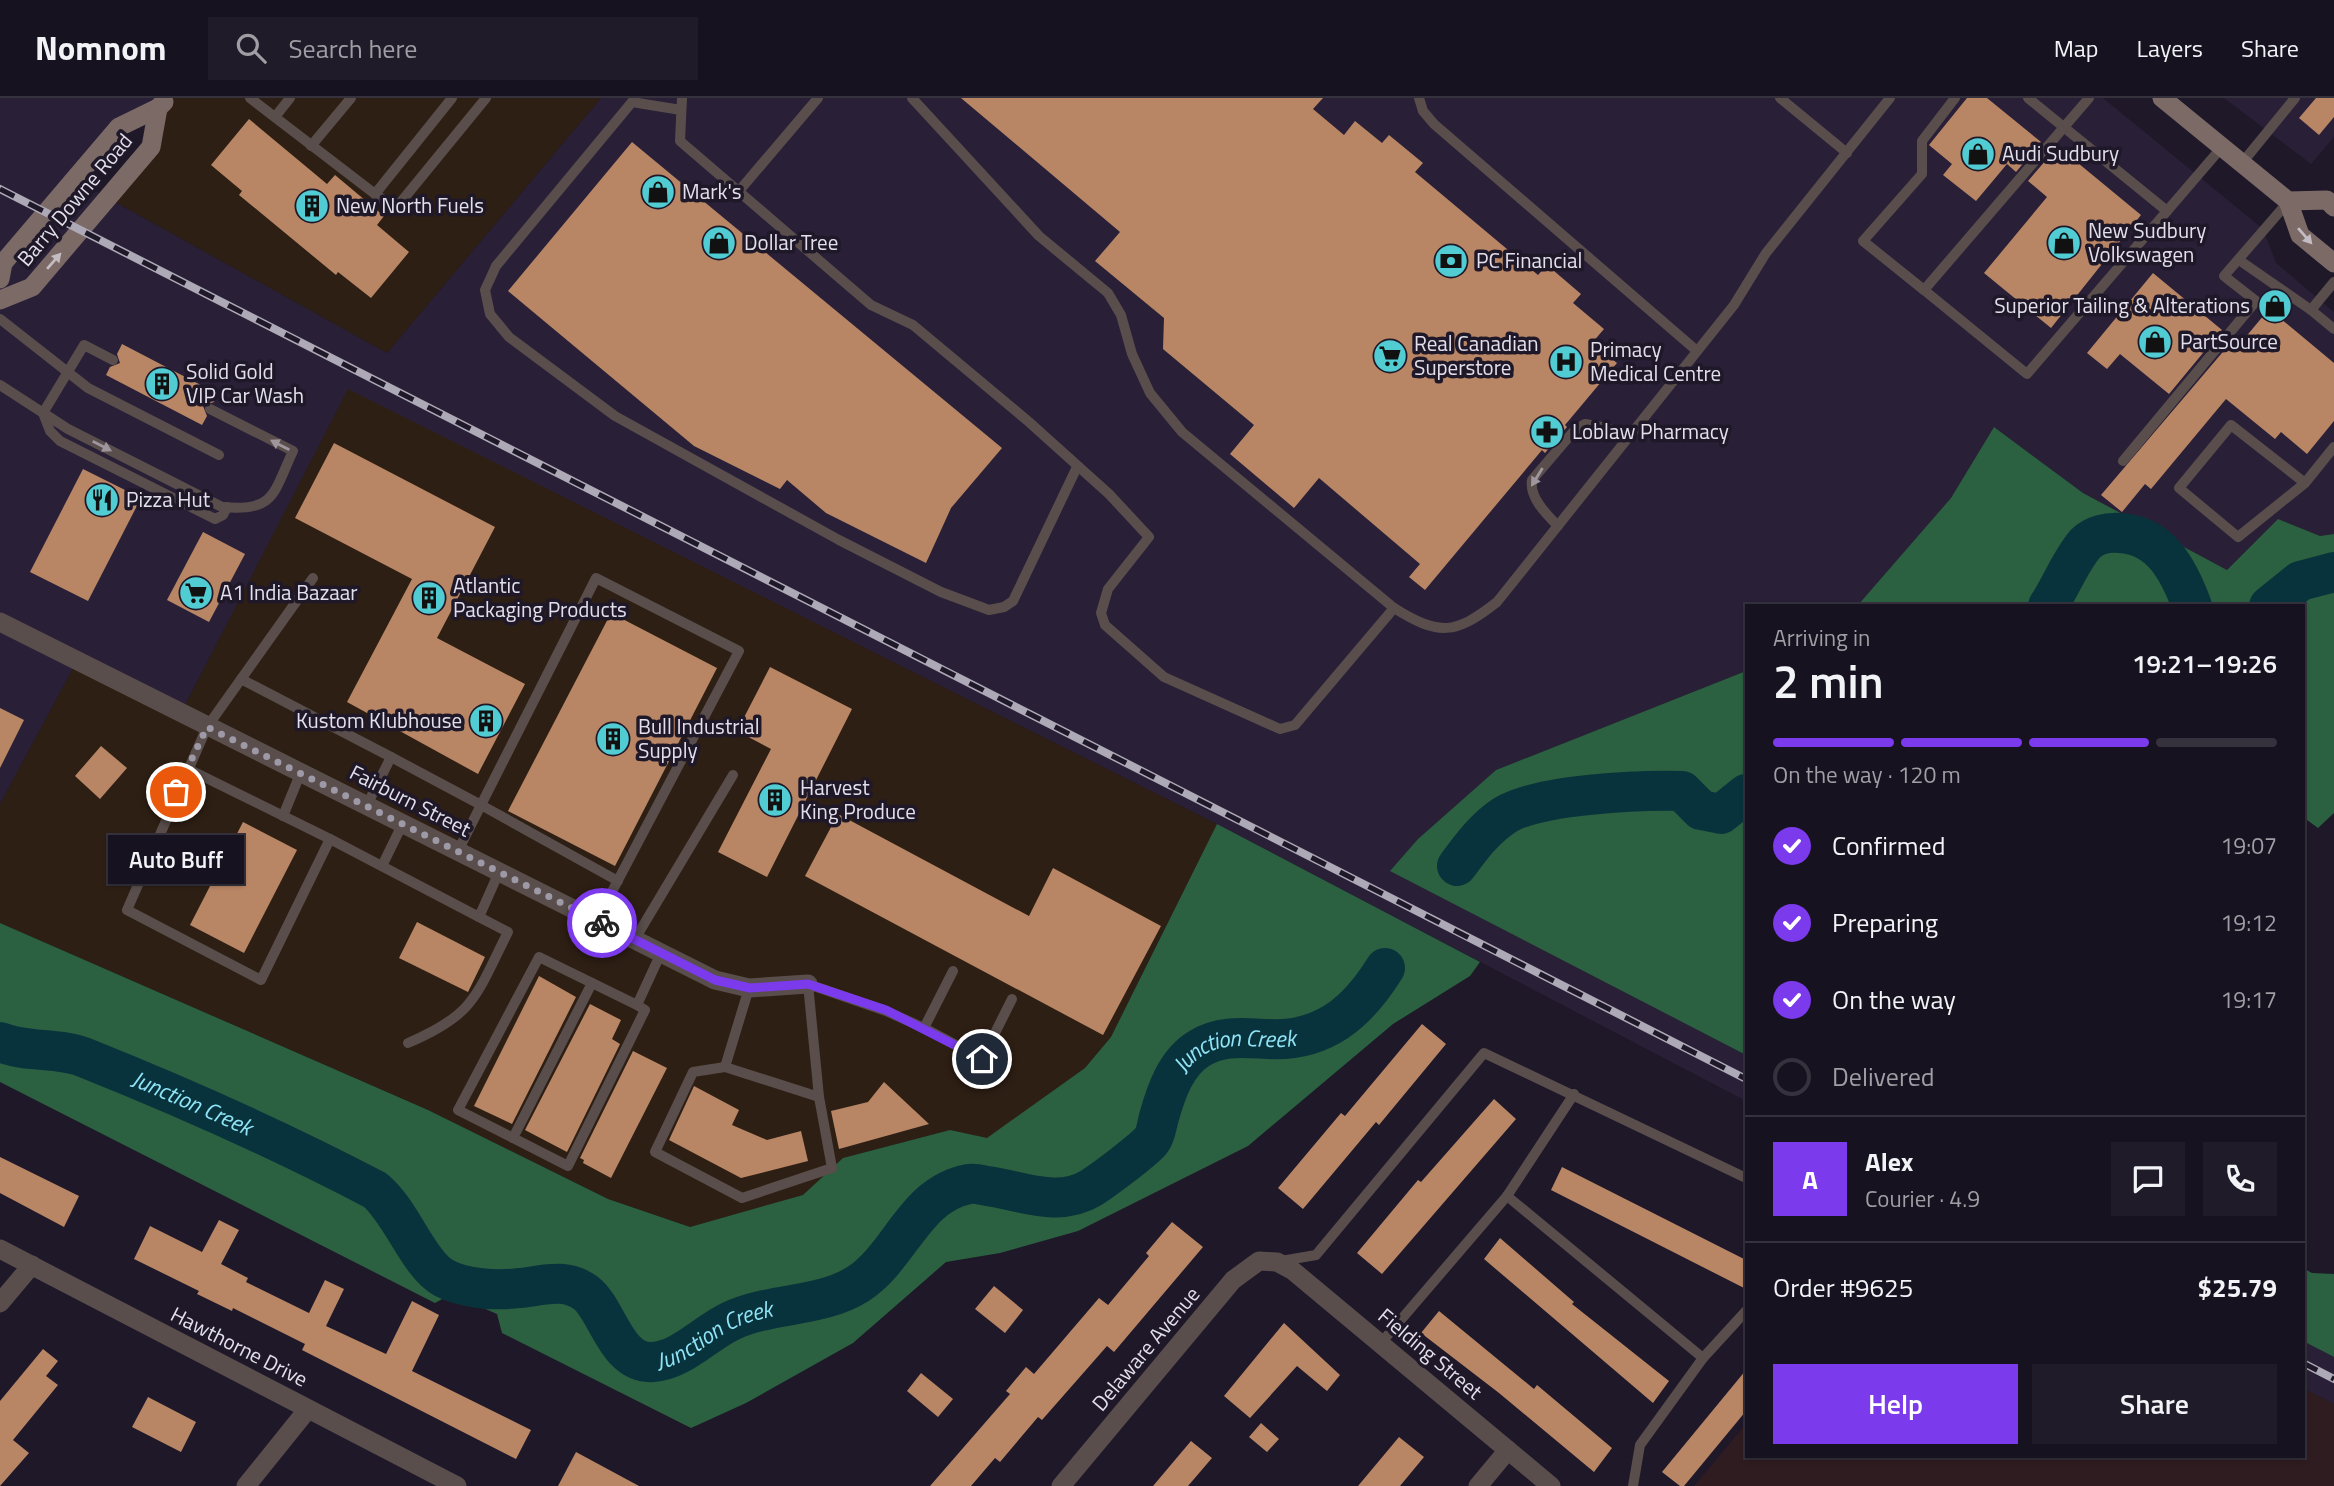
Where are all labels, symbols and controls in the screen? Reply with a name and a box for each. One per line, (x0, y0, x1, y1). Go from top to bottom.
search box (208, 17, 698, 80)
text: Nomnom (35, 23, 166, 73)
icon: search (232, 29, 270, 67)
text: Search here (288, 29, 417, 68)
text: Map (2054, 30, 2099, 66)
text: Layers (2137, 30, 2203, 66)
text: Share (2241, 30, 2299, 66)
street label: Barry Downe Road (9, 126, 140, 273)
shop icon: Audi Sudbury (1959, 135, 1997, 173)
place label: Audi Sudbury (2002, 137, 2119, 169)
shop icon: Mark's (639, 173, 677, 211)
place label: Mark's (682, 175, 742, 207)
building icon: New North Fuels (293, 187, 331, 225)
place label: New North Fuels (336, 189, 484, 221)
place label: New Sudbury Volkswagen (2088, 214, 2206, 270)
shop icon: Dollar Tree (700, 224, 738, 262)
shop icon: New Sudbury Volkswagen (2045, 224, 2083, 262)
place label: Dollar Tree (744, 226, 838, 258)
one-way arrow (2298, 227, 2313, 245)
bank icon: PC Financial (1432, 242, 1470, 280)
place label: PC Financial (1476, 244, 1582, 276)
one-way arrow (46, 253, 61, 270)
shop icon: Superior Tailing & Alterations (2256, 287, 2294, 325)
place label: Superior Tailing & Alterations (1994, 289, 2250, 321)
shop icon: PartSource (2136, 323, 2174, 361)
place label: PartSource (2180, 325, 2278, 357)
place label: Real Canadian Superstore (1414, 327, 1539, 383)
place label: Primacy Medical Centre (1590, 333, 1721, 389)
supermarket icon: Real Canadian Superstore (1371, 337, 1409, 375)
hospital icon: Primacy Medical Centre (1547, 343, 1585, 381)
place label: Solid Gold VIP Car Wash (186, 355, 304, 411)
building icon: Solid Gold VIP Car Wash (143, 365, 181, 403)
pharmacy icon: Loblaw Pharmacy (1528, 413, 1566, 451)
place label: Loblaw Pharmacy (1572, 415, 1729, 447)
one-way arrow (270, 439, 290, 450)
one-way arrow (92, 441, 112, 452)
one-way arrow (1531, 467, 1544, 486)
restaurant icon: Pizza Hut (83, 481, 121, 519)
place label: Pizza Hut (126, 483, 211, 515)
place label: Atlantic Packaging Products (453, 569, 627, 625)
supermarket icon: A1 India Bazaar (177, 574, 215, 612)
place label: A1 India Bazaar (220, 576, 358, 608)
building icon: Atlantic Packaging Products (410, 579, 448, 617)
text: Arriving in (1773, 620, 1870, 655)
text: 19:21–19:26 (2132, 644, 2277, 683)
text: 2 min (1773, 646, 1884, 716)
building icon: Kustom Klubhouse (467, 702, 505, 740)
place label: Kustom Klubhouse (296, 704, 462, 736)
place label: Bull Industrial Supply (638, 710, 760, 766)
building icon: Bull Industrial Supply (594, 720, 632, 758)
street label: Fairburn Street (344, 756, 477, 845)
text: On the way · 120 m (1773, 757, 1961, 792)
pin (146, 762, 206, 822)
place label: Harvest King Produce (800, 771, 916, 827)
icon: bag (157, 773, 195, 811)
building icon: Harvest King Produce (756, 781, 794, 819)
text: Confirmed (1832, 826, 1946, 865)
icon: check (1773, 827, 1811, 865)
text: 19:07 (2220, 828, 2277, 863)
callout: Auto Buff (108, 834, 244, 883)
text: Auto Buff (129, 842, 223, 877)
courier (567, 888, 637, 958)
text: Preparing (1832, 903, 1938, 942)
icon: bike (583, 904, 621, 942)
icon: check (1773, 904, 1811, 942)
text: 19:12 (2220, 905, 2277, 940)
text: On the way (1832, 980, 1956, 1019)
icon: check (1773, 981, 1811, 1019)
text: 19:17 (2220, 982, 2277, 1017)
water label: Junction Creek (1163, 1020, 1301, 1079)
pin (952, 1029, 1012, 1089)
icon: home (963, 1040, 1001, 1078)
text: Delivered (1832, 1057, 1935, 1096)
water label: Junction Creek (127, 1061, 261, 1145)
text: Alex (1865, 1142, 1913, 1181)
button: chat (2111, 1142, 2185, 1216)
button: phone (2203, 1142, 2277, 1216)
text: A (1802, 1160, 1818, 1199)
text: Courier · 4.9 (1865, 1181, 1980, 1216)
text: Order #9625 (1773, 1268, 1913, 1307)
text: $25.79 (2198, 1268, 2277, 1307)
street label: Delaware Avenue (1084, 1279, 1207, 1418)
water label: Junction Creek (653, 1290, 778, 1378)
street label: Hawthorne Drive (165, 1298, 314, 1394)
street label: Fielding Street (1371, 1300, 1490, 1407)
button: Help (1773, 1364, 2018, 1444)
button: Share (2032, 1364, 2277, 1444)

